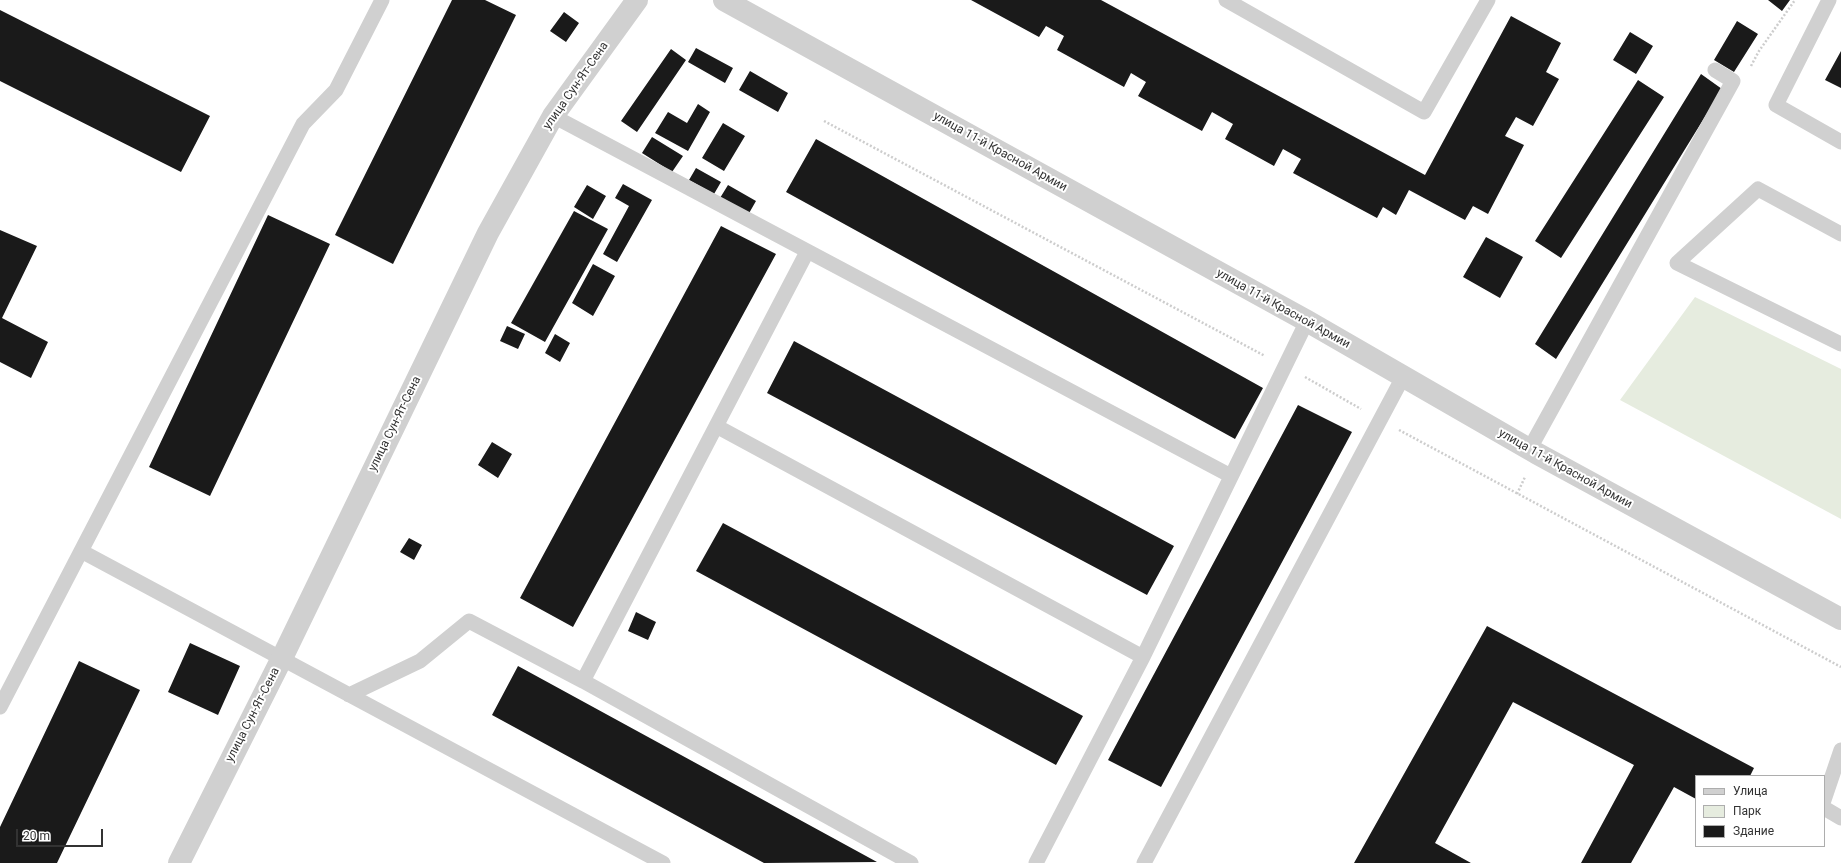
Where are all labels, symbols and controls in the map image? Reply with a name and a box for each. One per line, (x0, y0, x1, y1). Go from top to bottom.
street label: улица Сун-Ят-Сена (540, 39, 612, 133)
street label: улица 11-й Красной Армии (931, 109, 1069, 195)
street label: улица 11-й Красной Армии (1214, 266, 1352, 352)
street label: улица Сун-Ят-Сена (366, 374, 424, 474)
street label: улица 11-й Красной Армии (1496, 426, 1634, 512)
street label: улица Сун-Ят-Сена (223, 665, 283, 765)
legend (1695, 775, 1825, 847)
text: Улица (1733, 784, 1768, 798)
text: Парк (1733, 804, 1761, 818)
scale bar (18, 821, 105, 847)
text: Здание (1733, 824, 1774, 838)
text: 20 m (23, 829, 50, 843)

